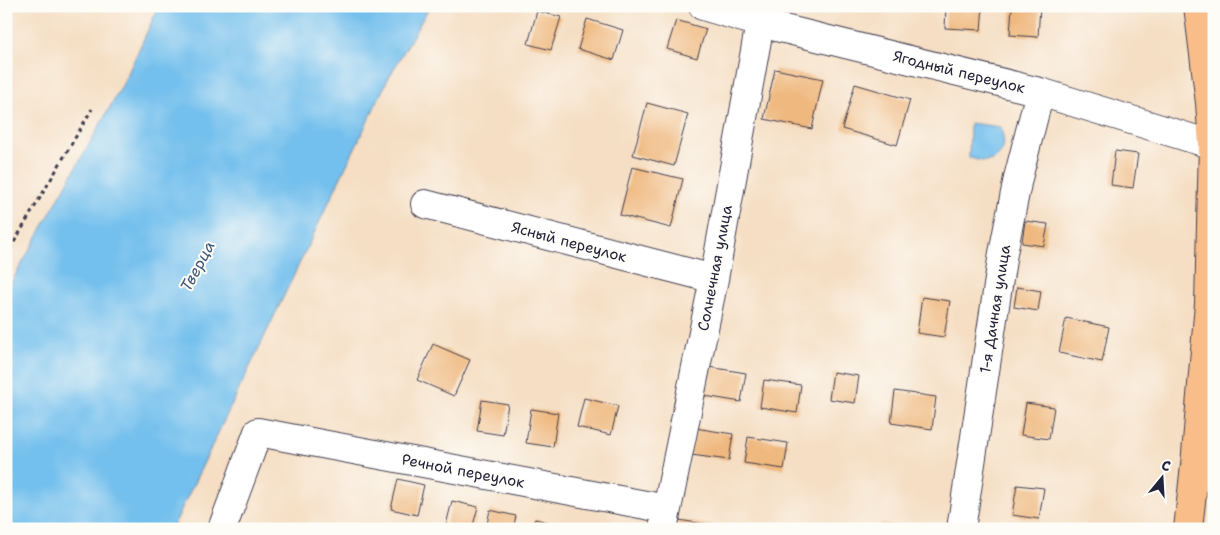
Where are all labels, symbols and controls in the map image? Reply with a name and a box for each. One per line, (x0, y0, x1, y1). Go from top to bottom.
street label: Ягодный переулок (891, 46, 1027, 98)
street label: Солнечная улица (693, 203, 737, 333)
street label: Ясный переулок (509, 217, 629, 267)
water label: Тверца (175, 237, 219, 295)
street label: 1-я Дачная улица (975, 243, 1015, 375)
street label: Речной переулок (400, 449, 526, 493)
north arrow (1138, 452, 1188, 502)
text: С (1159, 456, 1173, 476)

